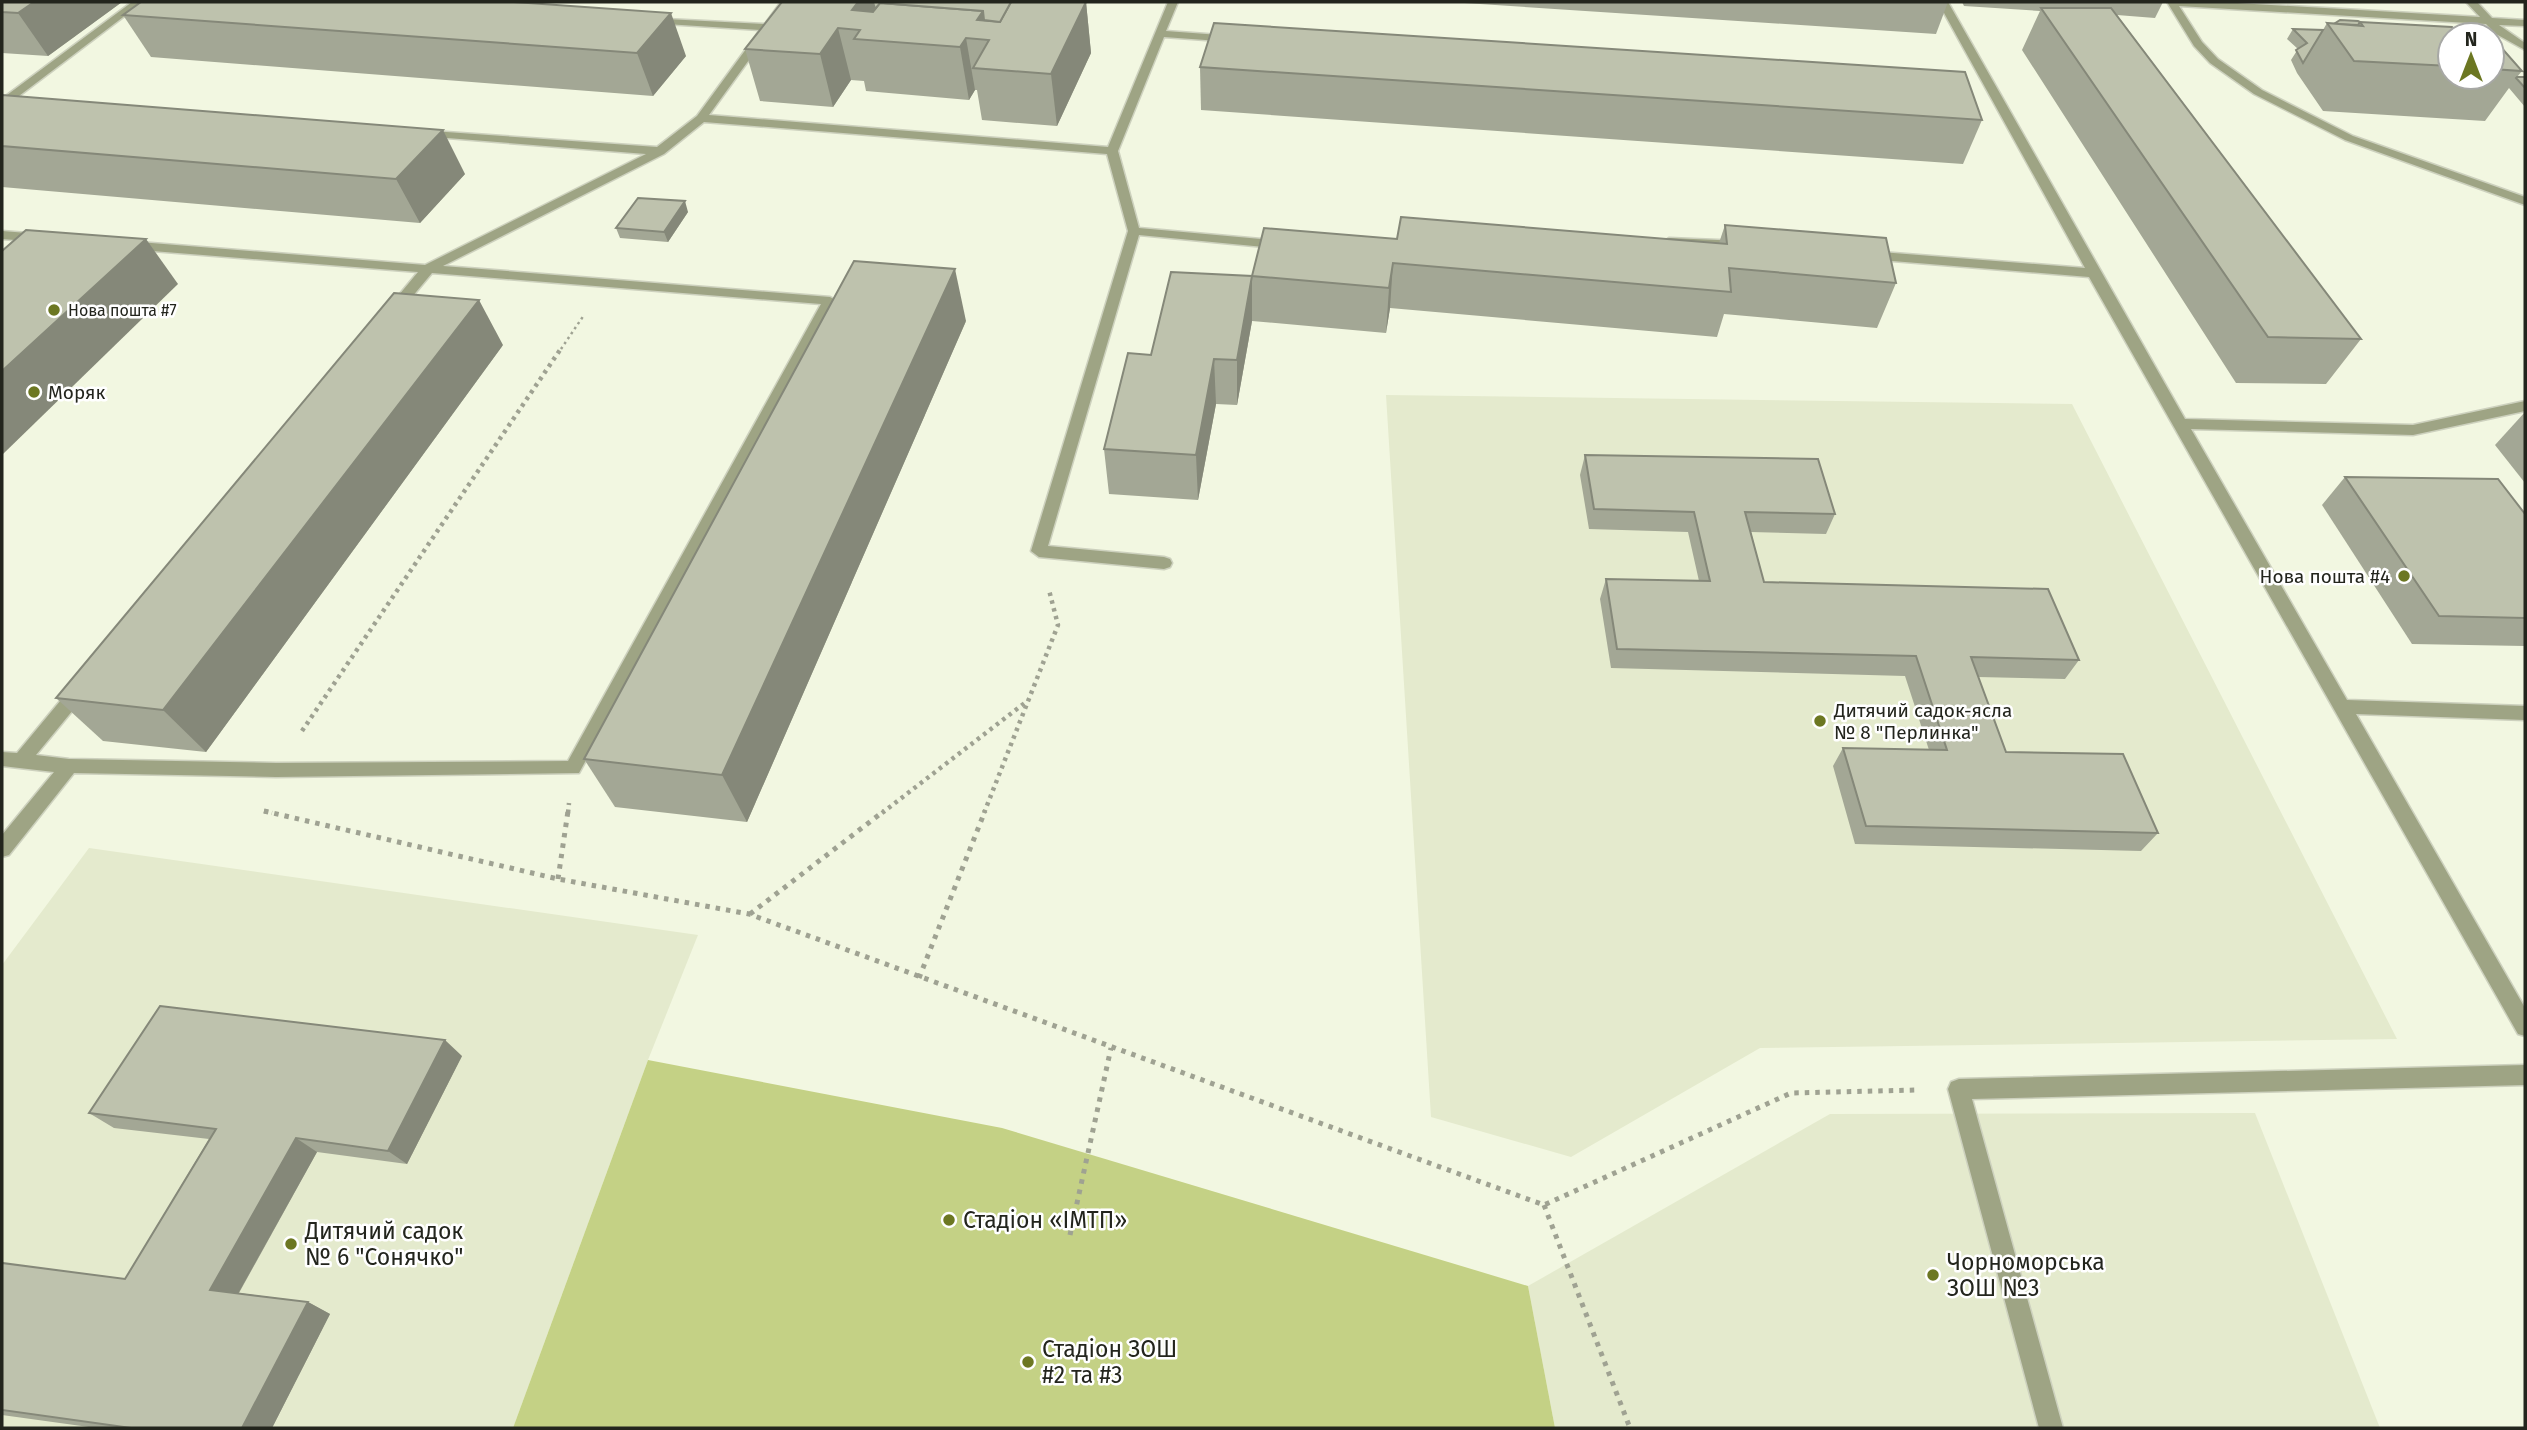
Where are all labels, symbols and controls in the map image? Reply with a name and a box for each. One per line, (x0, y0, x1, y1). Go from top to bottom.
north arrow (2436, 21, 2506, 91)
text: N (2465, 28, 2477, 51)
place label: Нова пошта #7 (68, 301, 177, 320)
marker: Нова пошта #7 (46, 302, 62, 318)
place label: Моряк (48, 381, 105, 404)
marker: Моряк (26, 384, 42, 400)
place label: Нова пошта #4 (2260, 565, 2390, 588)
marker: Нова пошта #4 (2396, 568, 2412, 584)
place label: Дитячий садок-ясла № 8 "Перлинка" (1833, 699, 2012, 744)
marker: Дитячий садок-ясла № 8 "Перлинка" (1812, 713, 1828, 729)
place label: Стадіон «ІМТП» (963, 1206, 1127, 1234)
marker: Стадіон «ІМТП» (941, 1212, 957, 1228)
place label: Дитячий садок № 6 "Сонячко" (304, 1217, 463, 1271)
marker: Дитячий садок № 6 "Сонячко" (283, 1236, 299, 1252)
place label: Чорноморська ЗОШ №3 (1947, 1248, 2105, 1302)
marker: Чорноморська ЗОШ №3 (1925, 1267, 1941, 1283)
place label: Стадіон ЗОШ #2 та #3 (1042, 1335, 1177, 1389)
marker: Стадіон ЗОШ #2 та #3 (1020, 1354, 1036, 1370)

